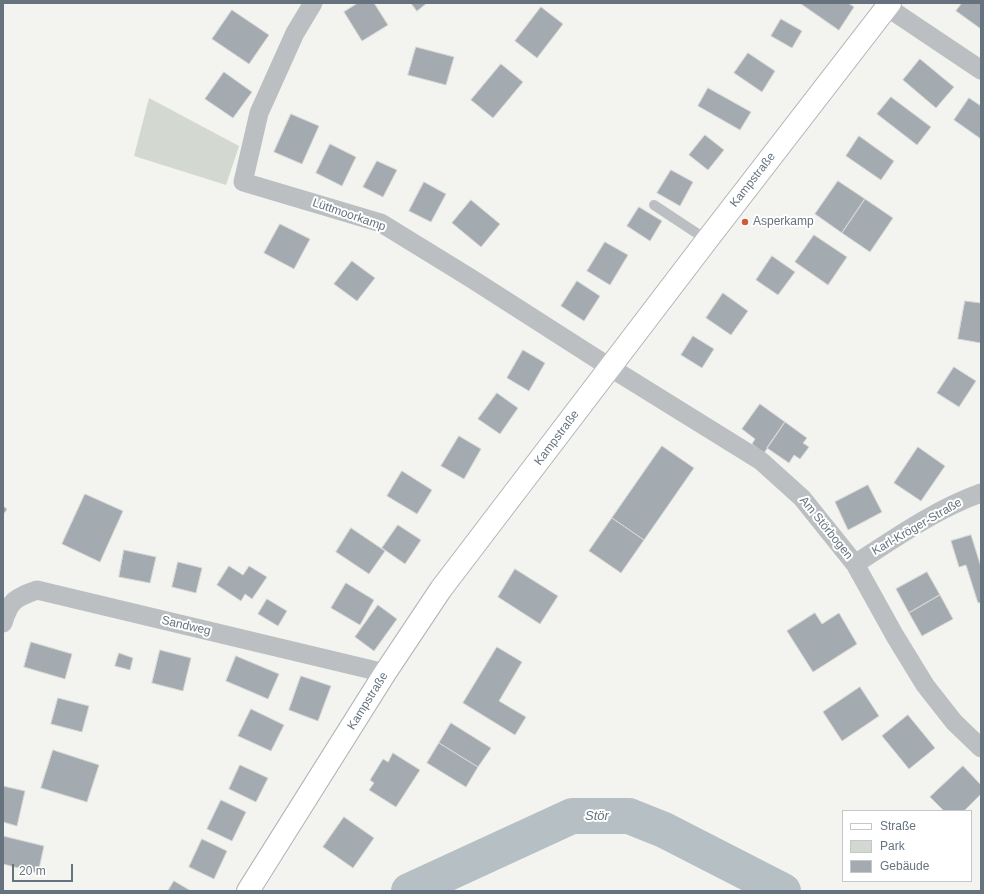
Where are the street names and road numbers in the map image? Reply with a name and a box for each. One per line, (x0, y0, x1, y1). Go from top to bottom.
street label: Kampstraße (727, 150, 779, 210)
street label: Lüttmoorkamp (310, 196, 388, 234)
street label: Kampstraße (532, 408, 582, 468)
street label: Am Störbogen (796, 494, 856, 562)
street label: Karl-Kröger-Straße (870, 495, 964, 559)
street label: Sandweg (160, 613, 212, 639)
street label: Kampstraße (345, 669, 391, 733)

